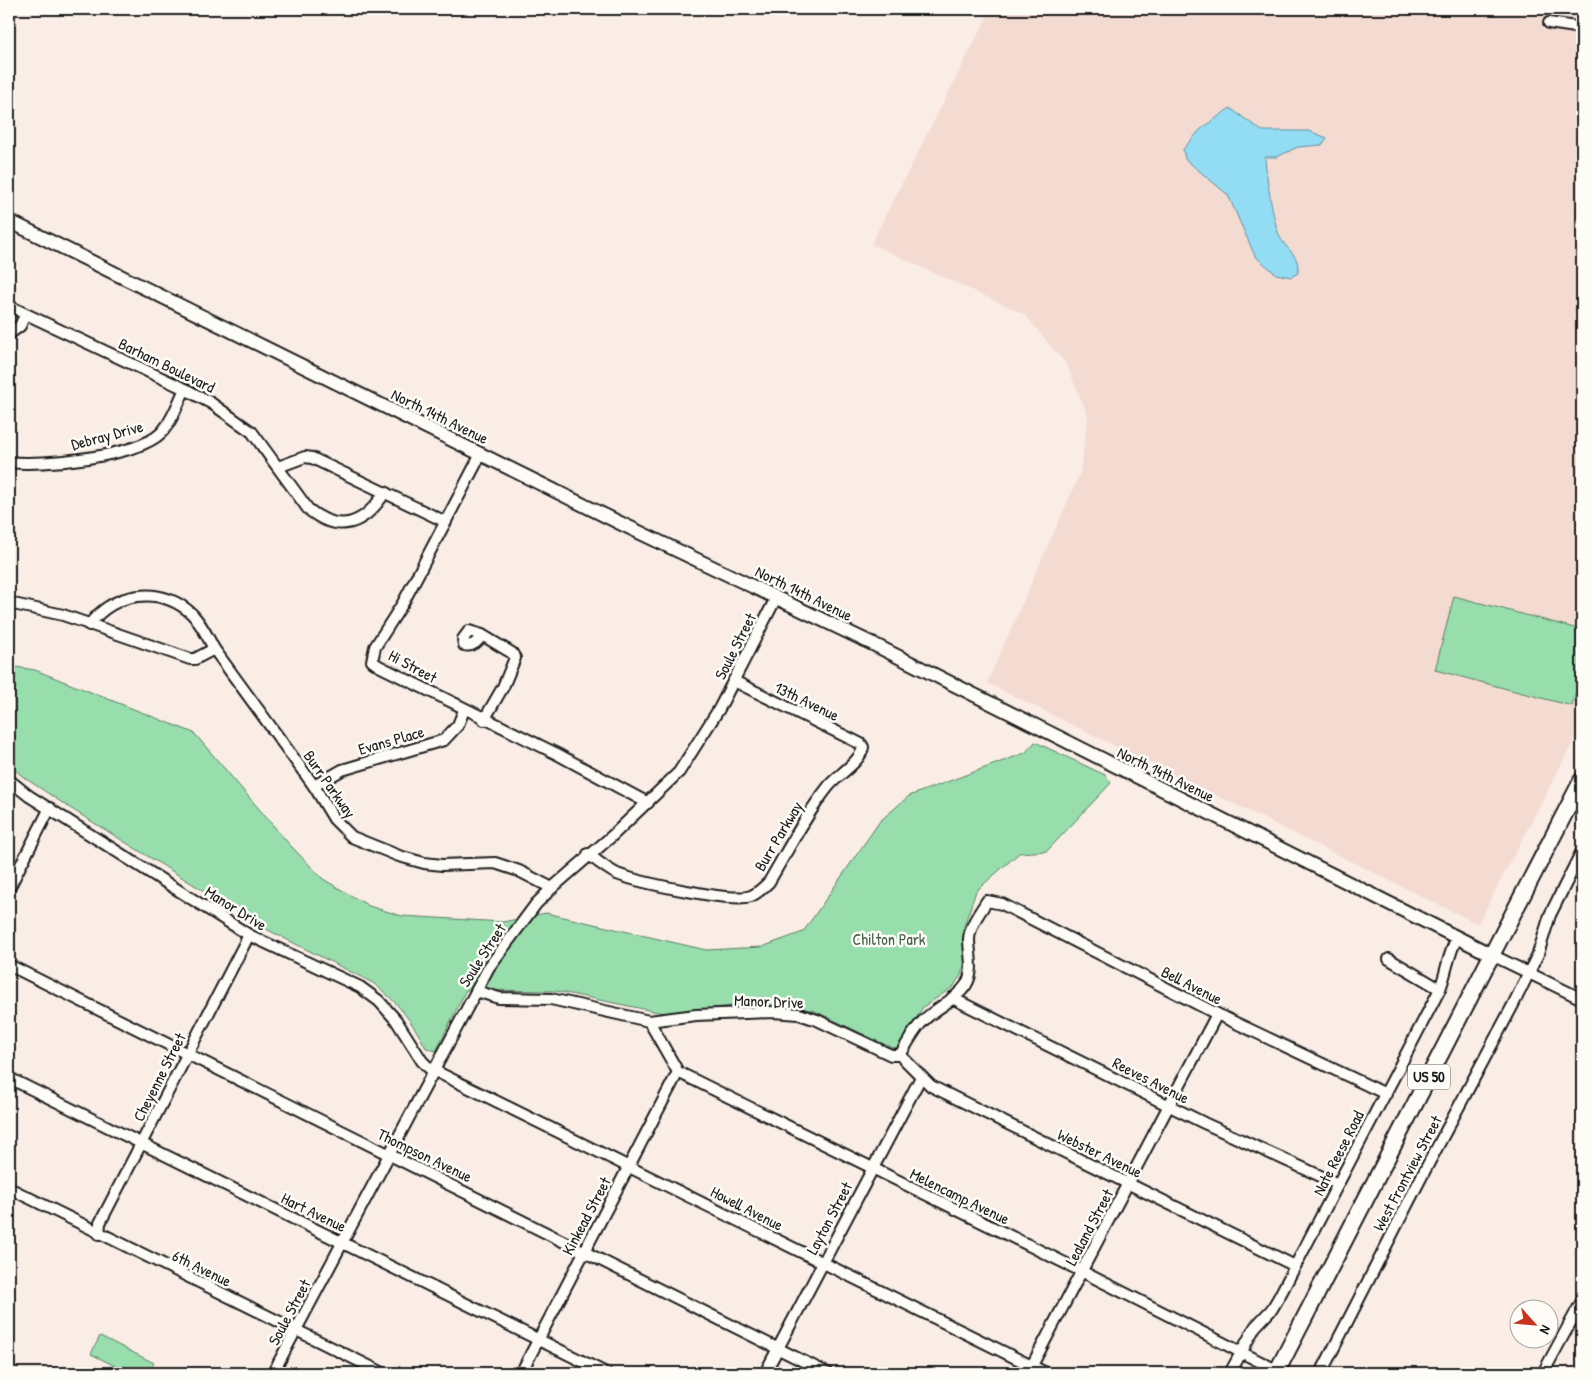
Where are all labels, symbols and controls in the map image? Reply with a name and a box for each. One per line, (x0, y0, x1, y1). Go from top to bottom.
street label: Barham Boulevard (115, 332, 219, 398)
street label: North 14th Avenue (388, 383, 493, 449)
street label: Debray Drive (69, 415, 146, 455)
street label: North 14th Avenue (752, 560, 857, 626)
street label: Soule Street (709, 609, 761, 683)
street label: Hi Street (385, 644, 442, 688)
street label: 13th Avenue (771, 676, 844, 726)
street label: Evans Place (355, 720, 427, 760)
street label: North 14th Avenue (1114, 741, 1219, 807)
street label: Burr Parkway (299, 746, 361, 822)
street label: Burr Parkway (749, 797, 808, 875)
street label: Manor Drive (201, 880, 272, 936)
street label: Soule Street (453, 919, 511, 991)
park label: Chilton Park (853, 928, 926, 950)
street label: Bell Avenue (1158, 960, 1227, 1010)
street label: Manor Drive (734, 989, 805, 1013)
street label: Cheyenne Street (127, 1028, 191, 1125)
street label: Reeves Avenue (1109, 1051, 1194, 1109)
road number: US 50 (1408, 1064, 1450, 1090)
street label: Nate Reese Road (1307, 1107, 1369, 1199)
street label: West Frontview Street (1367, 1111, 1447, 1235)
street label: Thompson Avenue (374, 1123, 476, 1188)
street label: Webster Avenue (1054, 1123, 1146, 1183)
street label: Melencamp Avenue (907, 1162, 1014, 1230)
street label: Kinkead Street (556, 1173, 616, 1259)
street label: Layton Street (801, 1177, 858, 1258)
street label: Howell Avenue (707, 1180, 788, 1236)
street label: Lealand Street (1060, 1185, 1119, 1269)
street label: Hart Avenue (278, 1187, 351, 1237)
street label: 6th Avenue (169, 1244, 236, 1292)
street label: Soule Street (262, 1275, 316, 1349)
north arrow (1508, 1300, 1558, 1350)
text: N (1536, 1322, 1556, 1338)

